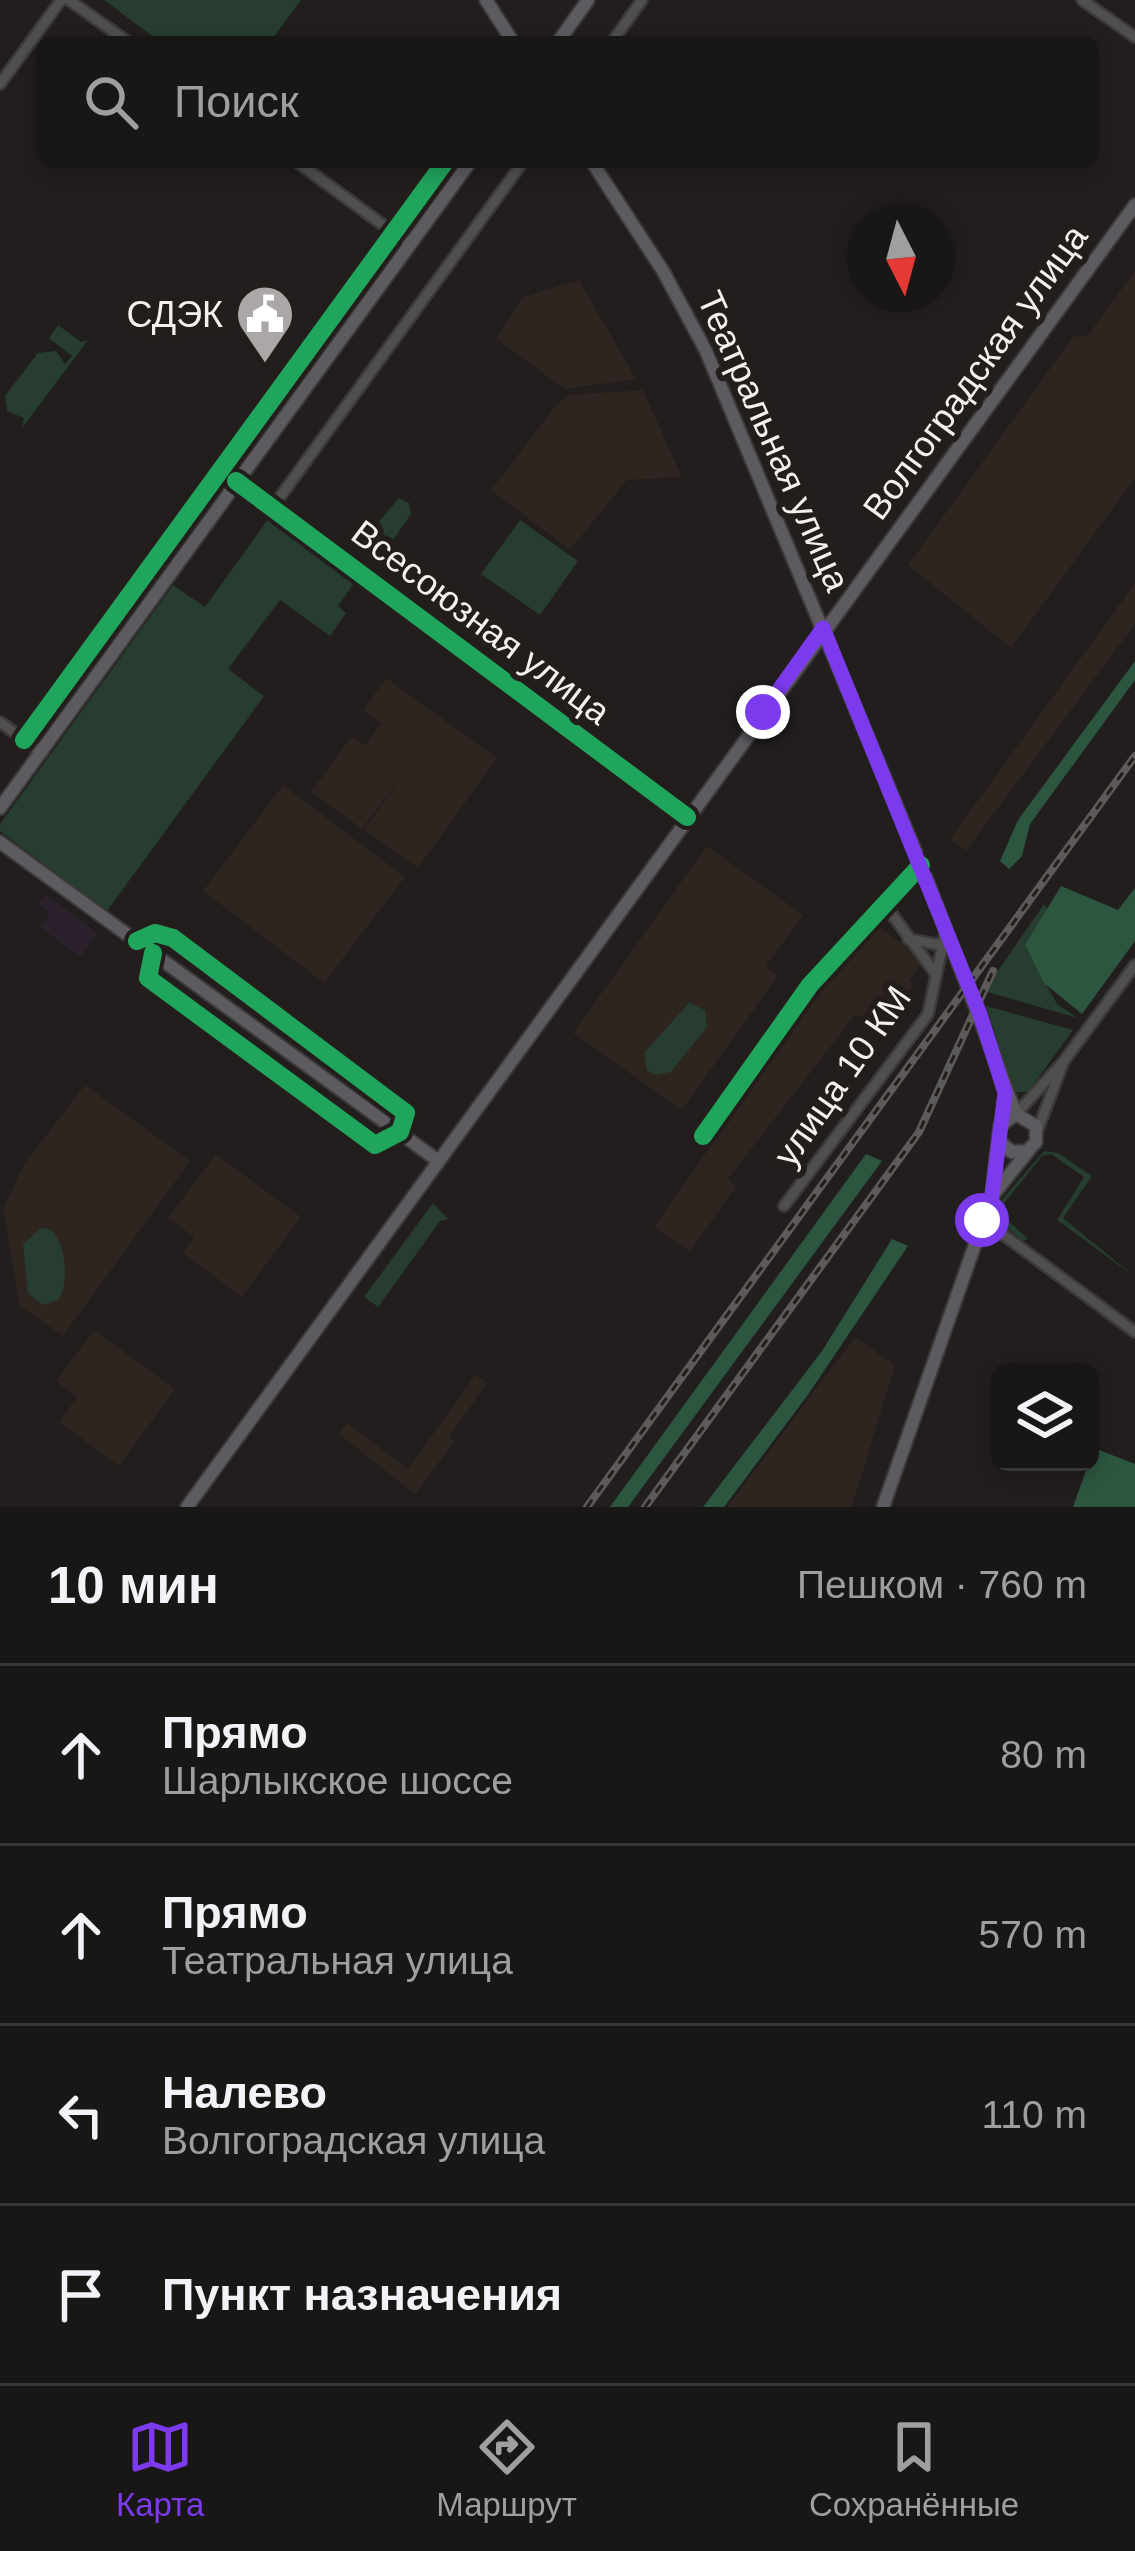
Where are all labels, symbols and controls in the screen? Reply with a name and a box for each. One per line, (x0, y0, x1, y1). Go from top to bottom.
search box (36, 36, 1099, 168)
icon: search (78, 69, 144, 135)
text: Поиск (174, 76, 299, 127)
north arrow (847, 204, 955, 312)
street label: Волгоградская улица (854, 216, 1096, 527)
public building icon: СДЭК (234, 283, 296, 365)
street label: Театральная улица (689, 285, 859, 598)
place label: СДЭК (127, 294, 223, 335)
street label: Всесоюзная улица (344, 512, 619, 733)
route end (736, 685, 790, 739)
street label: улица 10 КМ (765, 978, 919, 1174)
route start (955, 1193, 1009, 1247)
map controls (991, 1363, 1099, 1471)
button: layers (991, 1363, 1099, 1471)
text: 10 мин (48, 1557, 219, 1614)
text: Пешком · 760 m (797, 1563, 1087, 1606)
text: Прямо (162, 1707, 308, 1758)
icon: ahead (48, 1722, 114, 1788)
text: 80 m (1000, 1733, 1087, 1776)
text: Шарлыкское шоссе (162, 1759, 513, 1802)
text: Прямо (162, 1887, 308, 1938)
icon: ahead (48, 1902, 114, 1968)
text: 570 m (979, 1913, 1087, 1956)
text: Театральная улица (162, 1939, 513, 1982)
text: Налево (162, 2067, 327, 2118)
icon: left (48, 2082, 114, 2148)
text: 110 m (982, 2093, 1087, 2136)
text: Волгоградская улица (162, 2119, 545, 2162)
icon: arrive (48, 2262, 114, 2328)
text: Пункт назначения (162, 2269, 562, 2320)
tab: Карта (116, 2414, 204, 2524)
tab: Маршрут (436, 2414, 577, 2524)
tab: Сохранённые (809, 2414, 1019, 2524)

